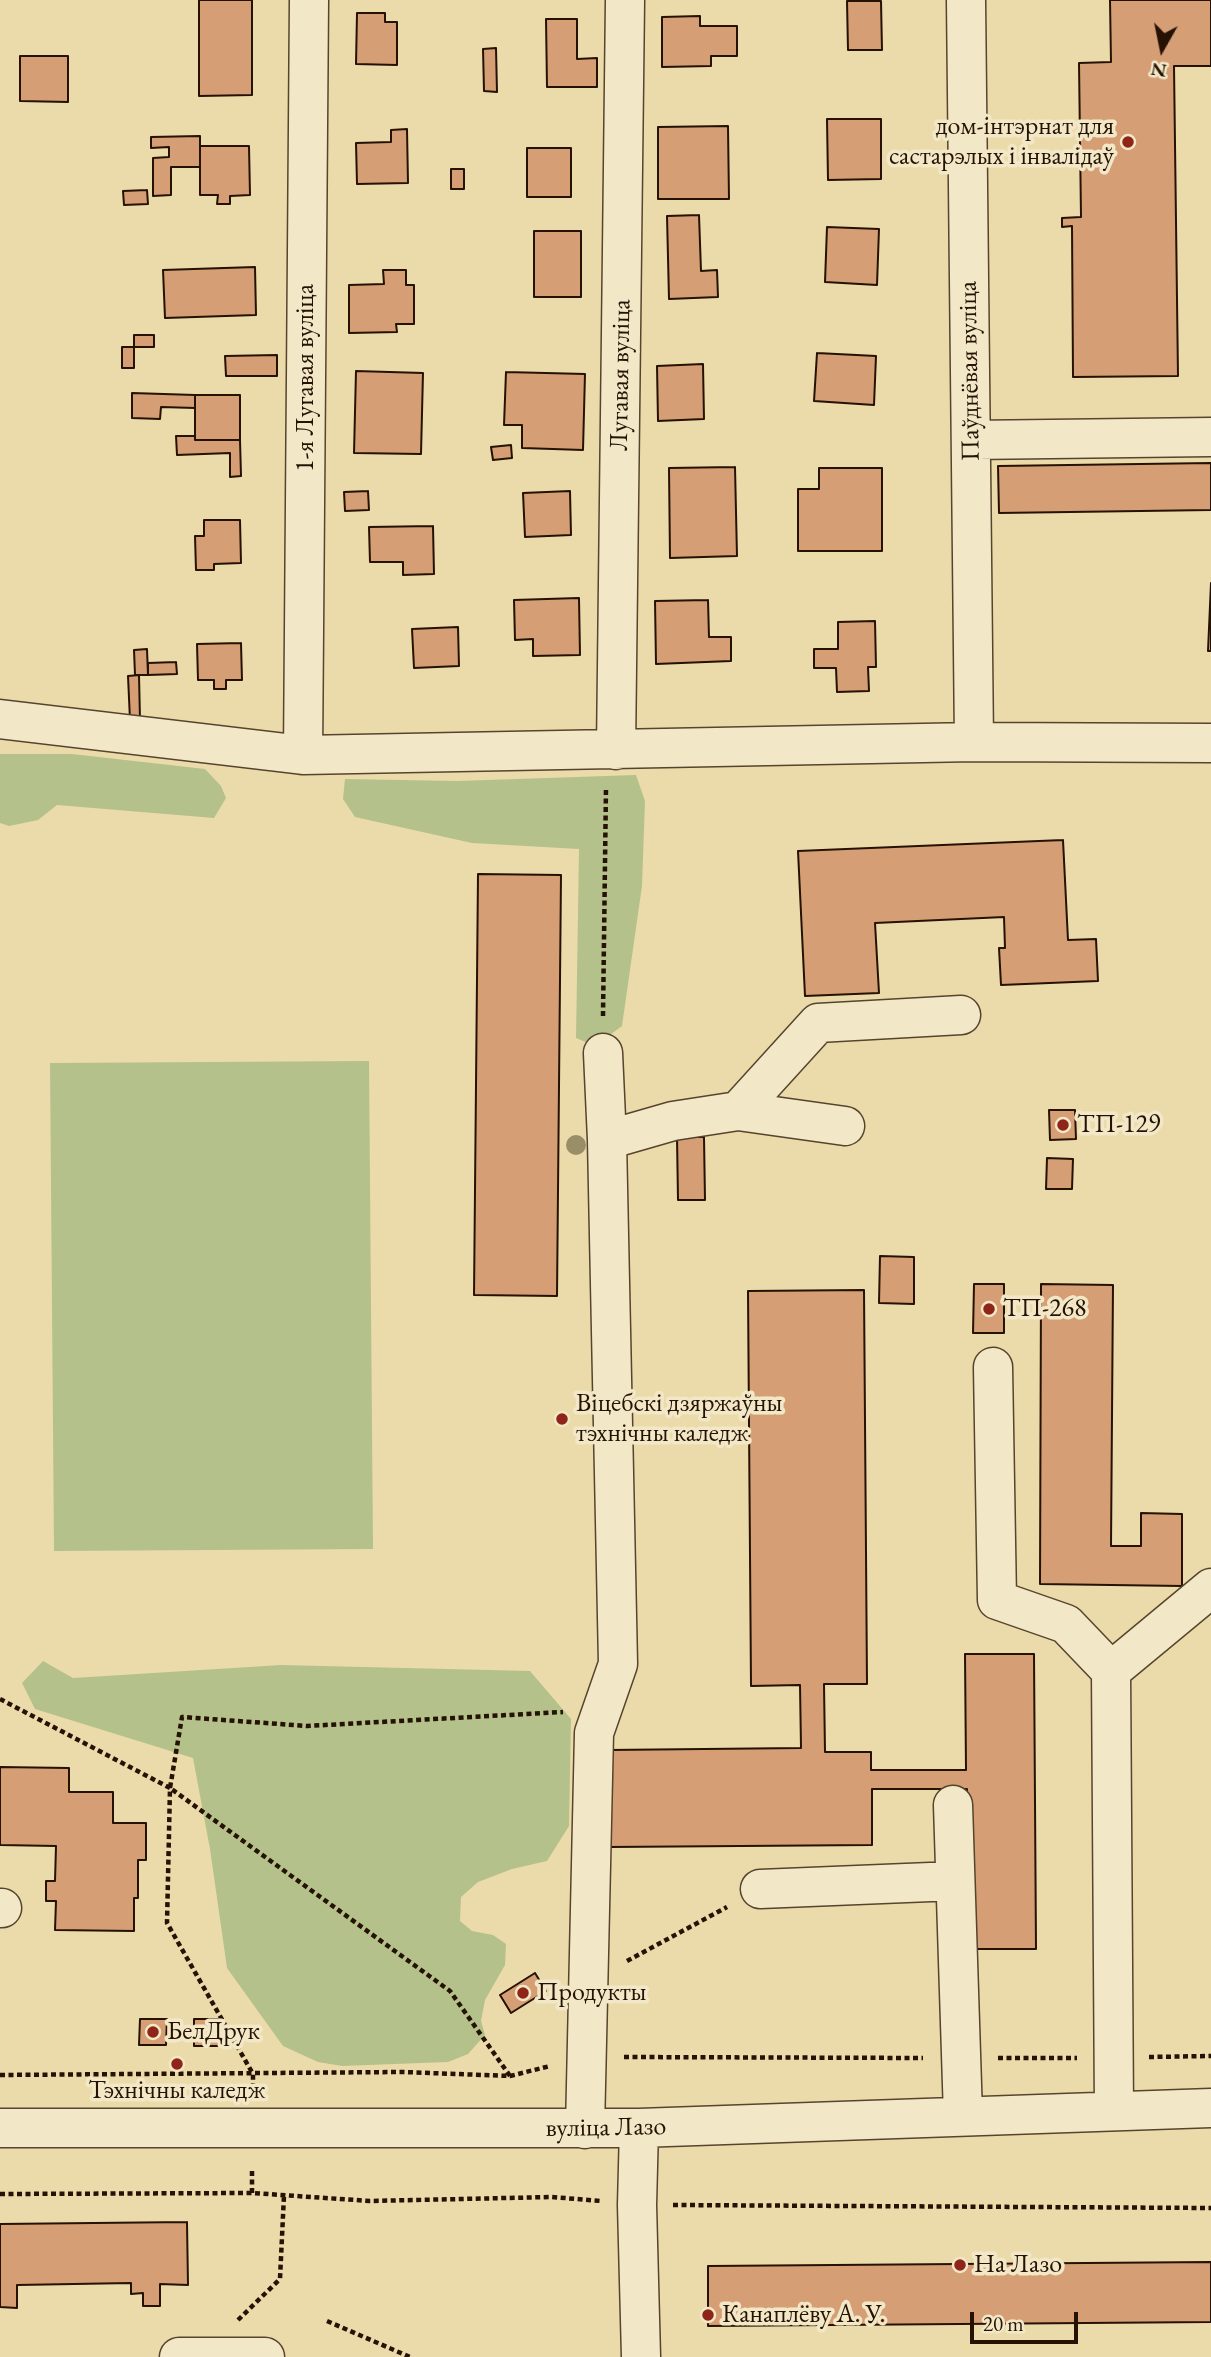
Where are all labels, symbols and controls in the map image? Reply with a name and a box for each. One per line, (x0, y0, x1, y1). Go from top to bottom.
north arrow (1127, 14, 1197, 84)
text: N (1149, 57, 1168, 84)
place label: дом-інтэрнат для састарэлых і інвалідаў (889, 111, 1114, 172)
marker: дом-інтэрнат для састарэлых і інвалідаў (1120, 134, 1136, 150)
street label: Паўднёвая вуліца (953, 281, 987, 461)
street label: 1-я Лугавая вуліца (290, 284, 322, 472)
street label: Лугавая вуліца (604, 299, 638, 451)
place label: ТП-129 (1077, 1109, 1161, 1141)
marker: ТП-129 (1055, 1117, 1071, 1133)
place label: ТП-268 (1003, 1293, 1087, 1325)
marker: ТП-268 (981, 1301, 997, 1317)
place label: Віцебскі дзяржаўны тэхнічны каледж (576, 1388, 782, 1450)
marker: Віцебскі дзяржаўны тэхнічны каледж (554, 1411, 570, 1427)
place label: Продукты (537, 1977, 646, 2009)
marker: Продукты (515, 1985, 531, 2001)
place label: БелДрук (167, 2016, 260, 2048)
marker: БелДрук (145, 2024, 161, 2040)
marker: Тэхнічны каледж (169, 2056, 185, 2072)
place label: Тэхнічны каледж (88, 2075, 266, 2107)
street label: вуліца Лазо (545, 2111, 667, 2145)
place label: На Лазо (974, 2249, 1062, 2281)
marker: На Лазо (952, 2257, 968, 2273)
scale bar (973, 2298, 1082, 2342)
place label: Канаплёву А. У. (722, 2299, 886, 2331)
marker: Канаплёву А. У. (700, 2307, 716, 2323)
text: 20 m (983, 2310, 1024, 2337)

